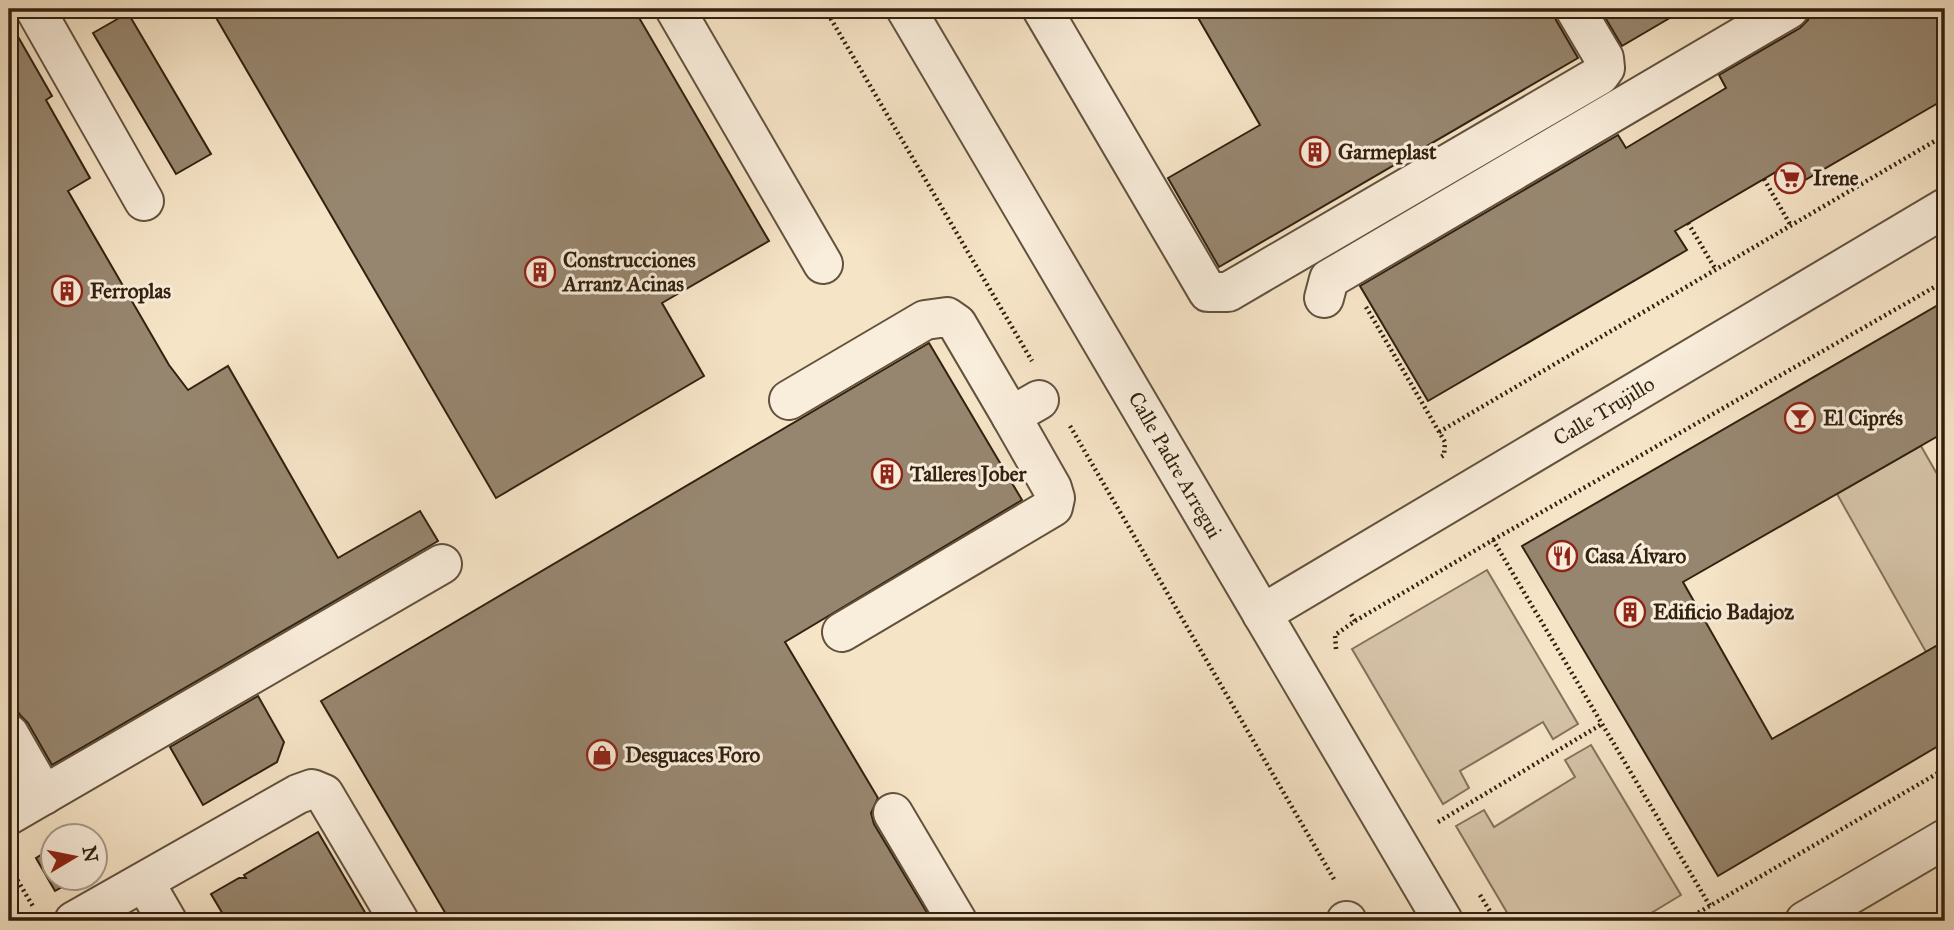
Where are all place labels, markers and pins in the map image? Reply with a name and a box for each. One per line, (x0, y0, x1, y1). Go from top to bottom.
building icon: Garmeplast (1298, 135, 1332, 169)
place label: Garmeplast (1338, 139, 1437, 165)
supermarket icon: Irene (1773, 161, 1807, 195)
place label: Irene (1813, 165, 1859, 191)
place label: Construcciones Arranz Acinas (561, 247, 696, 297)
building icon: Construcciones Arranz Acinas (523, 255, 557, 289)
building icon: Ferroplas (50, 274, 84, 308)
place label: Ferroplas (90, 278, 171, 304)
bar icon: El Ciprés (1783, 401, 1817, 435)
place label: El Ciprés (1823, 405, 1903, 431)
building icon: Talleres Jober (870, 457, 904, 491)
place label: Talleres Jober (909, 461, 1027, 488)
restaurant icon: Casa Álvaro (1545, 539, 1579, 573)
place label: Casa Álvaro (1585, 542, 1686, 569)
building icon: Edificio Badajoz (1613, 595, 1647, 629)
place label: Edificio Badajoz (1653, 599, 1794, 625)
shop icon: Desguaces Foro (585, 738, 619, 772)
place label: Desguaces Foro (625, 742, 761, 768)

